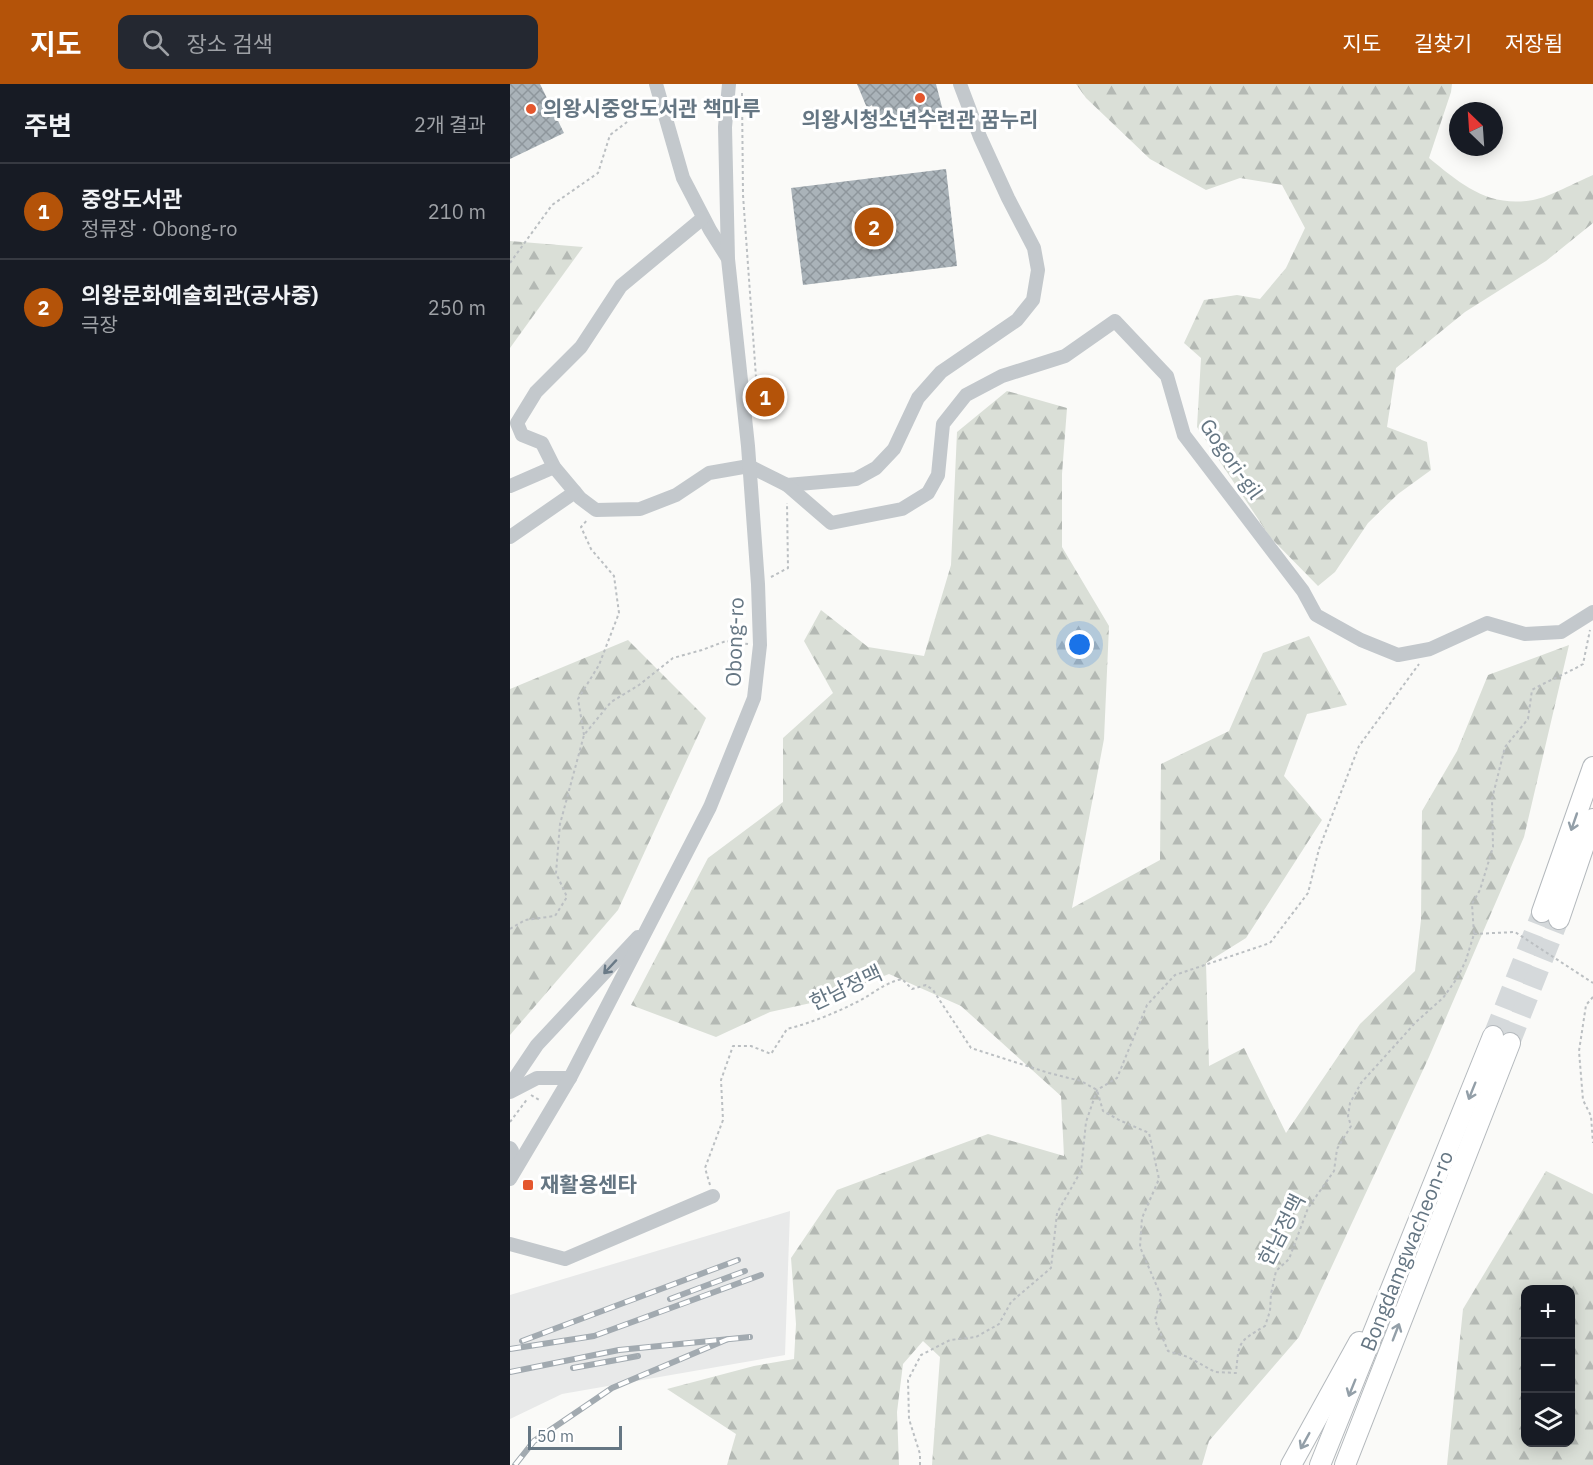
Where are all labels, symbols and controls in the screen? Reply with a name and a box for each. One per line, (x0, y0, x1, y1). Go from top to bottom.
search box (118, 15, 538, 69)
text: 지도 (30, 25, 82, 62)
icon: search (139, 26, 172, 59)
text: 장소 검색 (187, 29, 273, 58)
text: 지도 (1342, 29, 1381, 57)
text: 길찾기 (1414, 29, 1472, 57)
text: 저장됨 (1505, 29, 1563, 57)
marker: 의왕시청소년수련관 꿈누리 (913, 91, 927, 105)
place label: 의왕시중앙도서관 책마루 (543, 94, 760, 122)
marker: 의왕시중앙도서관 책마루 (524, 102, 538, 116)
north arrow (1449, 102, 1503, 156)
place label: 의왕시청소년수련관 꿈누리 (802, 105, 1038, 133)
text: 주변 (24, 108, 72, 142)
text: 2개 결과 (414, 111, 486, 138)
text: 중앙도서관 (81, 184, 182, 213)
text: 1 (38, 198, 50, 225)
text: 210 m (428, 198, 486, 225)
pin: 2 (854, 204, 894, 250)
text: 정류장 · Obong-ro (81, 215, 237, 242)
text: 의왕문화예술회관(공사중) (81, 280, 319, 309)
text: 2 (38, 294, 50, 321)
text: 250 m (428, 294, 486, 321)
text: 극장 (81, 311, 118, 338)
pin: 1 (746, 374, 784, 420)
street label: Gogori-gil (1194, 413, 1270, 505)
street label: Obong-ro (718, 597, 750, 687)
your location (1065, 630, 1094, 659)
one-way arrow (1567, 812, 1578, 831)
street label: 한남정맥 (805, 958, 887, 1016)
one-way arrow (603, 959, 617, 974)
one-way arrow (1466, 1081, 1477, 1099)
street label: Bongdamgwacheon-ro (1353, 1146, 1459, 1355)
place label: 재활용센타 (540, 1170, 637, 1198)
marker: 재활용센타 (521, 1178, 535, 1192)
street label: 한남정맥 (1251, 1189, 1311, 1270)
map controls (1521, 1285, 1575, 1447)
button: + (1521, 1285, 1575, 1339)
one-way arrow (1391, 1323, 1402, 1342)
button: − (1521, 1339, 1575, 1393)
one-way arrow (1346, 1379, 1357, 1397)
button: layers (1521, 1393, 1575, 1447)
scale bar (528, 1423, 622, 1450)
text: 50 m (537, 1426, 574, 1446)
one-way arrow (1299, 1432, 1311, 1449)

